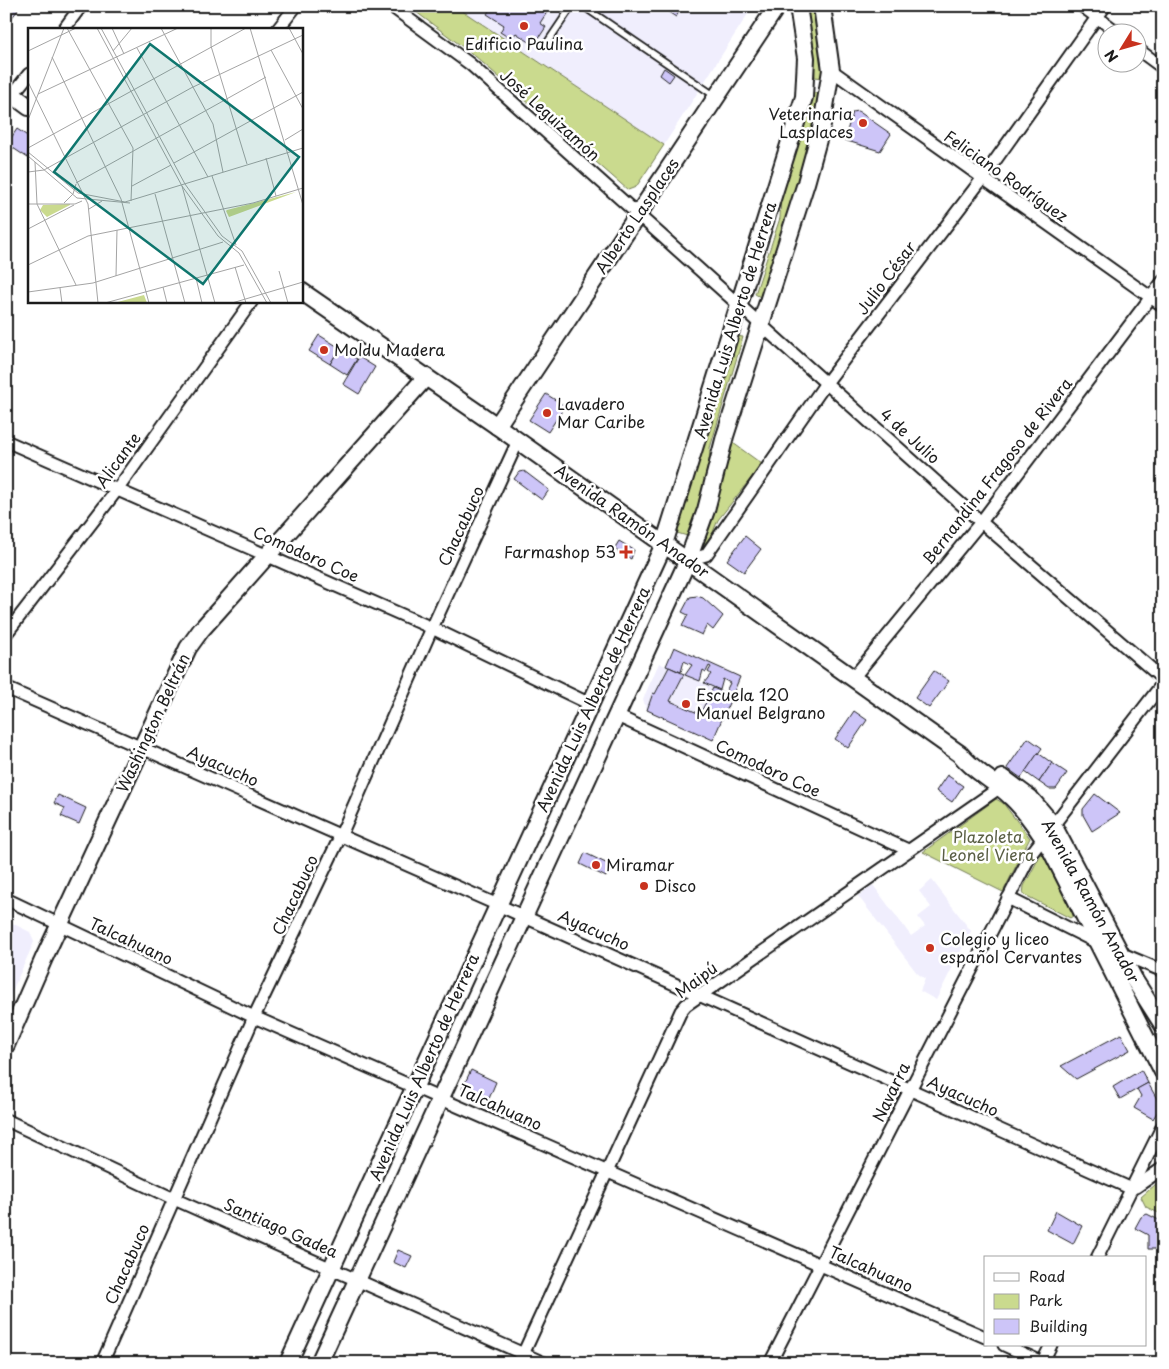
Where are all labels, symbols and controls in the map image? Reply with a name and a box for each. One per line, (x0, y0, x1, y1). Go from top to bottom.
marker: Edificio Paulina (518, 20, 530, 32)
north arrow (1096, 22, 1146, 72)
inset map (28, 28, 302, 302)
place label: Edificio Paulina (465, 31, 583, 55)
text: N (1099, 45, 1123, 67)
street label: José Leguizamón (495, 63, 606, 166)
place label: Veterinaria Lasplaces (769, 101, 853, 143)
marker: Veterinaria Lasplaces (857, 117, 869, 129)
street label: Feliciano Rodríguez (940, 123, 1074, 227)
street label: Alberto Lasplaces (589, 153, 684, 278)
street label: Avenida Luis Alberto de Herrera (687, 198, 782, 441)
street label: Julio César (850, 235, 921, 319)
place label: Moldu Madera (334, 337, 445, 361)
marker: Moldu Madera (318, 344, 330, 356)
street label: Bernandina Fragoso de Rivera (916, 372, 1077, 569)
place label: Lavadero Mar Caribe (557, 391, 645, 433)
street label: 4 de Julio (875, 402, 946, 469)
marker: Lavadero Mar Caribe (541, 407, 553, 419)
street label: Alicante (89, 426, 146, 492)
street label: Avenida Ramón Anador (550, 458, 715, 583)
street label: Chacabuco (431, 481, 489, 570)
street label: Comodoro Coe (250, 519, 363, 587)
place label: Farmashop 53 (504, 539, 616, 563)
marker: Farmashop 53 (620, 546, 632, 558)
street label: Avenida Luis Alberto de Herrera (529, 582, 655, 815)
street label: Washington Beltrán (109, 649, 195, 796)
place label: Escuela 120 Manuel Belgrano (696, 682, 826, 724)
marker: Escuela 120 Manuel Belgrano (680, 698, 692, 710)
street label: Comodoro Coe (712, 732, 825, 802)
street label: Ayacucho (184, 739, 263, 792)
street label: Avenida Ramón Anador (1037, 814, 1147, 987)
park label: Plazoleta Leonel Viera (941, 824, 1035, 866)
street label: Chacabuco (265, 850, 323, 939)
place label: Miramar (606, 852, 675, 876)
marker: Miramar (590, 859, 602, 871)
place label: Disco (654, 873, 696, 897)
marker: Disco (638, 880, 650, 892)
street label: Ayacucho (555, 903, 634, 956)
street label: Talcahuano (86, 910, 177, 970)
place label: Colegio y liceo español Cervantes (940, 926, 1082, 968)
marker: Colegio y liceo español Cervantes (924, 942, 936, 954)
street label: Avenida Luis Alberto de Herrera (362, 949, 484, 1184)
street label: Maipú (669, 955, 722, 1003)
street label: Navarra (865, 1058, 915, 1125)
street label: Ayacucho (924, 1069, 1003, 1122)
street label: Talcahuano (454, 1077, 546, 1135)
street label: Santiago Gadea (221, 1191, 342, 1263)
street label: Chacabuco (98, 1219, 155, 1308)
street label: Talcahuano (825, 1239, 917, 1297)
legend (984, 1256, 1146, 1346)
text: Road (1029, 1264, 1065, 1287)
text: Park (1029, 1288, 1063, 1311)
text: Building (1029, 1314, 1088, 1337)

